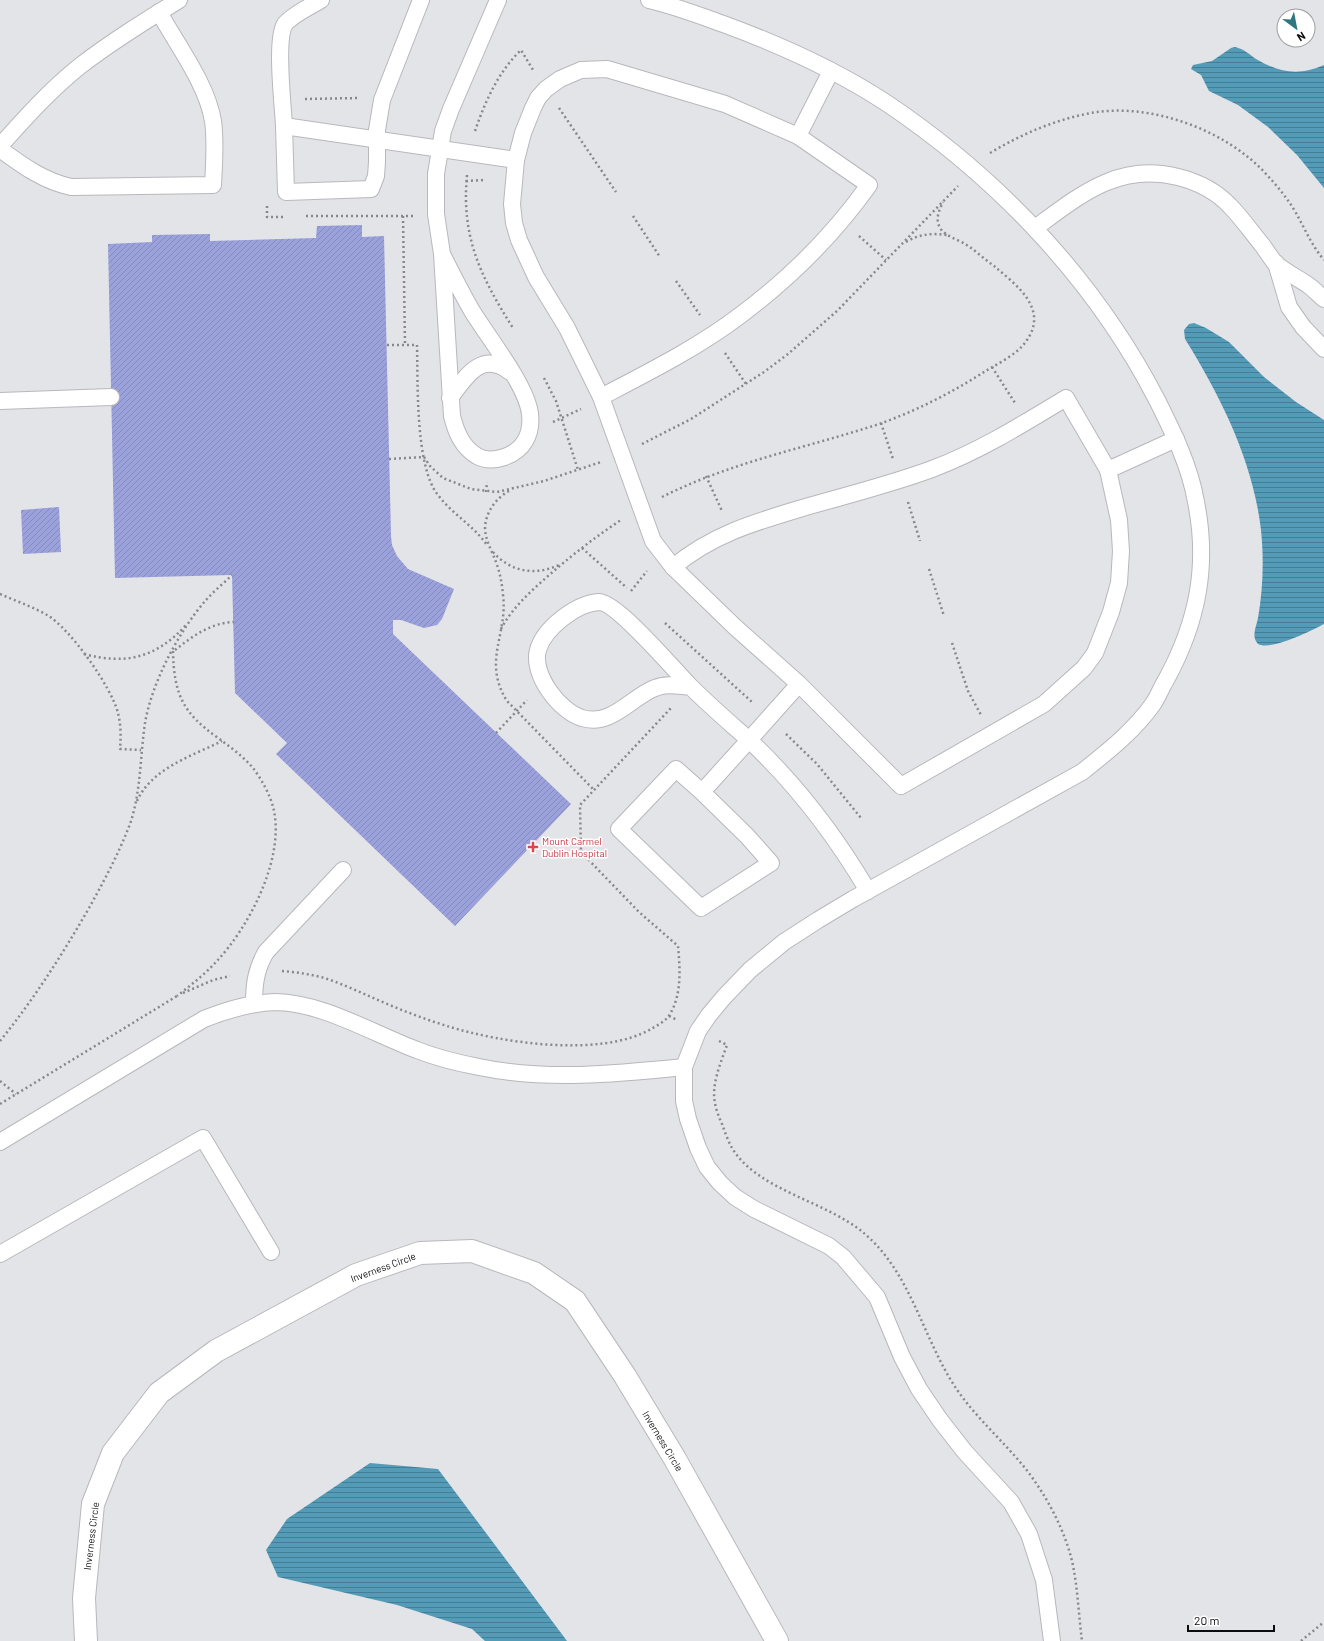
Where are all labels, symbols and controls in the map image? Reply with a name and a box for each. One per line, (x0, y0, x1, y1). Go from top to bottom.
north arrow (1276, 8, 1316, 48)
text: N (1295, 29, 1308, 44)
place label: Mount Carmel Dublin Hospital (542, 835, 607, 859)
marker: Mount Carmel Dublin Hospital (527, 841, 539, 853)
street label: Inverness Circle (349, 1250, 417, 1284)
street label: Inverness Circle (640, 1409, 686, 1473)
street label: Inverness Circle (81, 1501, 101, 1571)
scale bar (1188, 1607, 1274, 1633)
text: 20 m (1194, 1613, 1220, 1627)

